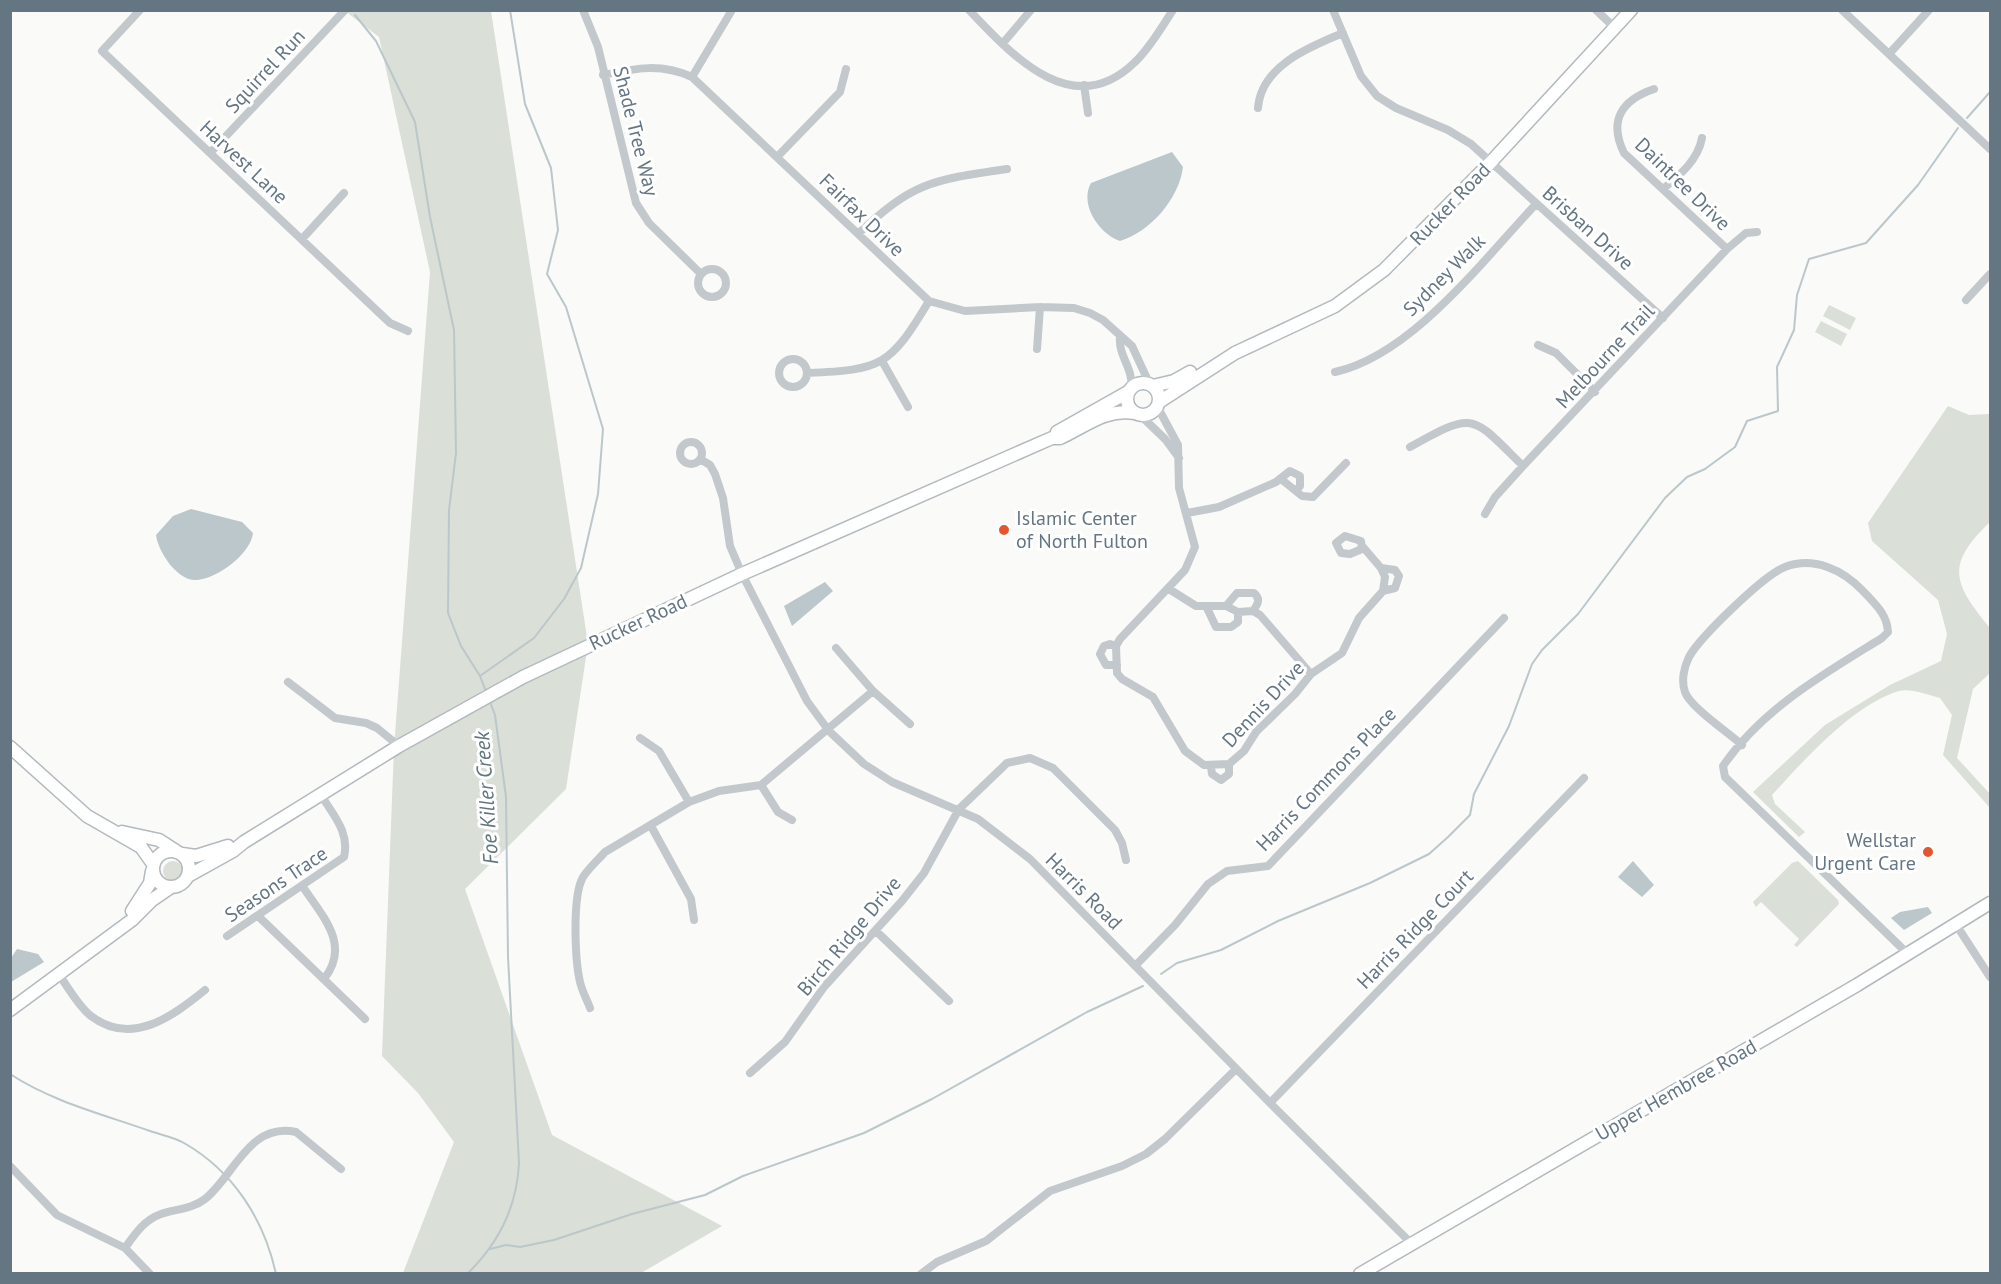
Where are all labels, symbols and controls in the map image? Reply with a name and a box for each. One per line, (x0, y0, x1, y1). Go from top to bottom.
street label: Squirrel Run (219, 23, 311, 119)
street label: Shade Tree Way (607, 63, 665, 199)
street label: Harvest Lane (194, 115, 294, 209)
street label: Daintree Drive (1630, 132, 1736, 236)
street label: Rucker Road (1404, 157, 1496, 251)
street label: Fairfax Drive (814, 168, 910, 262)
street label: Brisban Drive (1537, 180, 1639, 276)
street label: Sydney Walk (1397, 228, 1491, 322)
street label: Melbourne Trail (1550, 298, 1660, 414)
place label: Islamic Center of North Fulton (1016, 505, 1148, 554)
marker: Islamic Center of North Fulton (997, 523, 1011, 537)
street label: Rucker Road (585, 588, 691, 656)
street label: Dennis Drive (1216, 655, 1310, 753)
street label: Harris Commons Place (1250, 701, 1402, 857)
water label: Foe Killer Creek (468, 729, 504, 865)
place label: Wellstar Urgent Care (1814, 827, 1916, 876)
street label: Seasons Trace (220, 840, 332, 928)
marker: Wellstar Urgent Care (1921, 845, 1935, 859)
street label: Harris Road (1040, 847, 1128, 935)
street label: Harris Ridge Court (1351, 863, 1479, 994)
street label: Birch Ridge Drive (791, 871, 907, 1001)
street label: Upper Hembree Road (1591, 1033, 1761, 1147)

